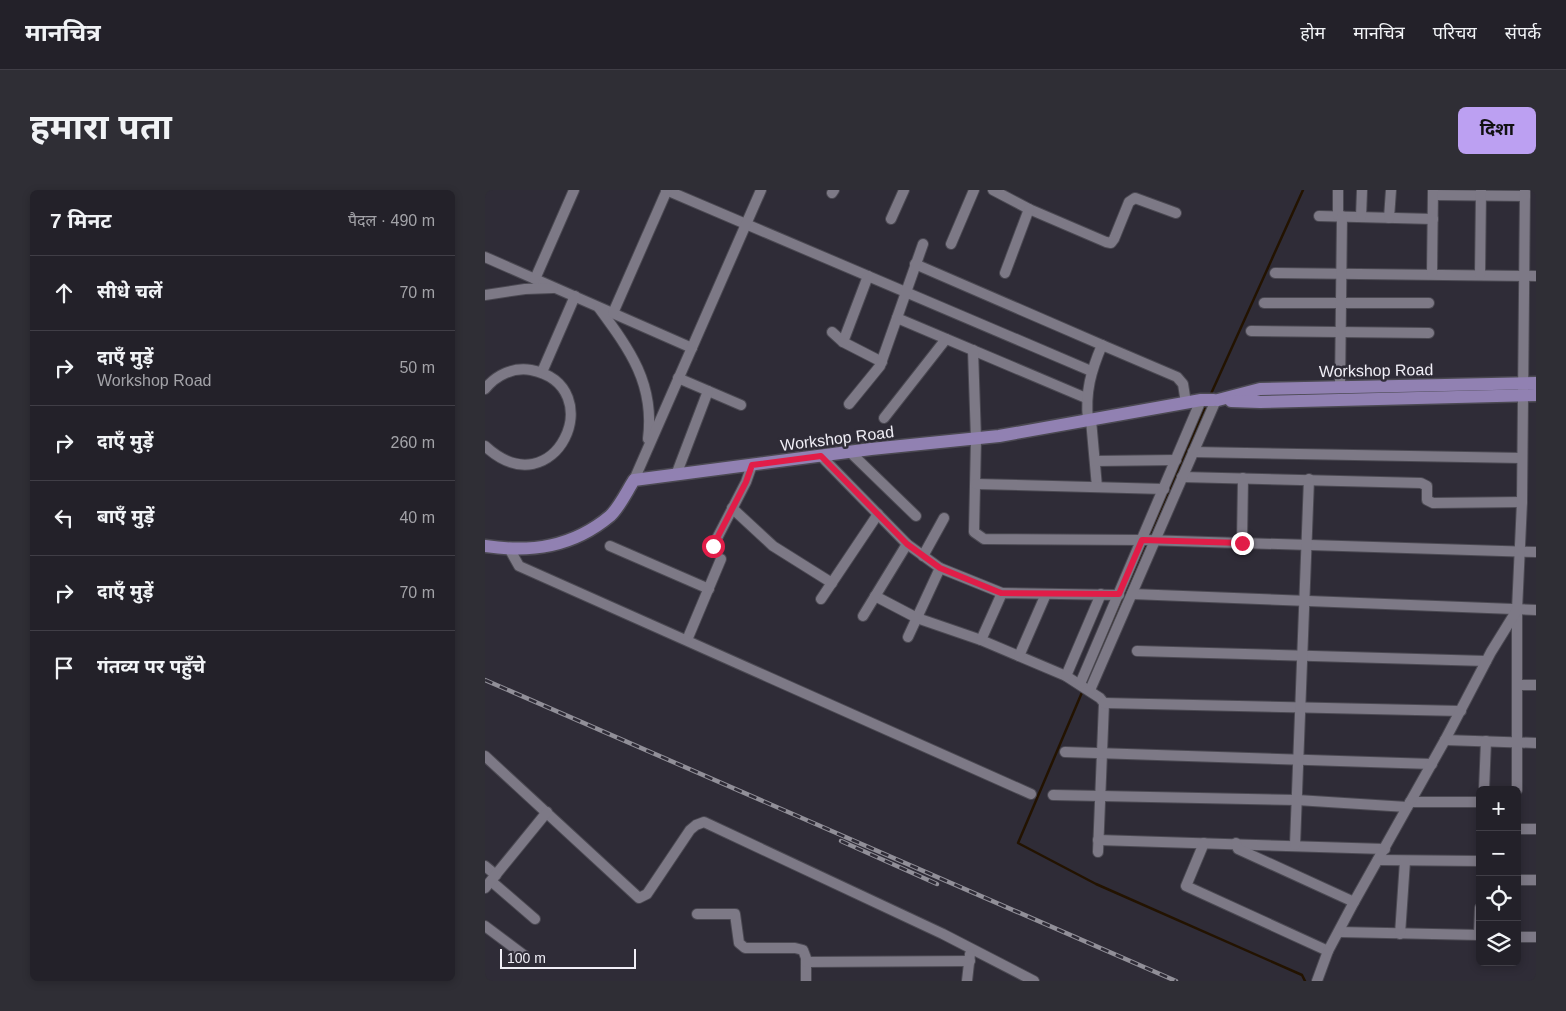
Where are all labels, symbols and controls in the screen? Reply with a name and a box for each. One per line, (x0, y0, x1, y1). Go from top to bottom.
text: मानचित्र (25, 19, 101, 46)
text: होम (1300, 23, 1325, 43)
text: मानचित्र (1353, 23, 1405, 43)
text: परिचय (1433, 23, 1477, 43)
text: संपर्क (1505, 23, 1541, 43)
text: हमारा पता (30, 107, 172, 146)
button: दिशा (1458, 107, 1536, 154)
text: 7 मिनट (50, 209, 112, 232)
text: पैदल · 490 m (348, 212, 435, 229)
icon: ahead (50, 279, 78, 307)
text: सीधे चलें (97, 281, 162, 302)
text: 70 m (399, 284, 435, 301)
text: दाएँ मुड़ें (97, 347, 153, 368)
icon: right (50, 354, 78, 382)
text: 50 m (399, 359, 435, 376)
street label: Workshop Road (1319, 361, 1433, 380)
text: Workshop Road (97, 372, 211, 389)
street label: Workshop Road (779, 423, 895, 454)
icon: right (50, 429, 78, 457)
text: दाएँ मुड़ें (97, 431, 153, 452)
text: 260 m (391, 434, 435, 451)
icon: left (50, 504, 78, 532)
text: बाएँ मुड़ें (97, 506, 154, 527)
text: 40 m (399, 509, 435, 526)
route end (1231, 532, 1254, 555)
route start (702, 535, 725, 558)
icon: right (50, 579, 78, 607)
text: दाएँ मुड़ें (97, 581, 153, 602)
text: 70 m (399, 584, 435, 601)
icon: arrive (50, 654, 78, 682)
text: गंतव्य पर पहुँचे (97, 656, 205, 677)
map controls (1476, 786, 1521, 966)
button: + (1476, 786, 1521, 831)
button: − (1476, 831, 1521, 876)
button: locate (1476, 876, 1521, 921)
button: layers (1476, 921, 1521, 966)
scale bar (500, 946, 636, 969)
text: 100 m (507, 950, 546, 966)

